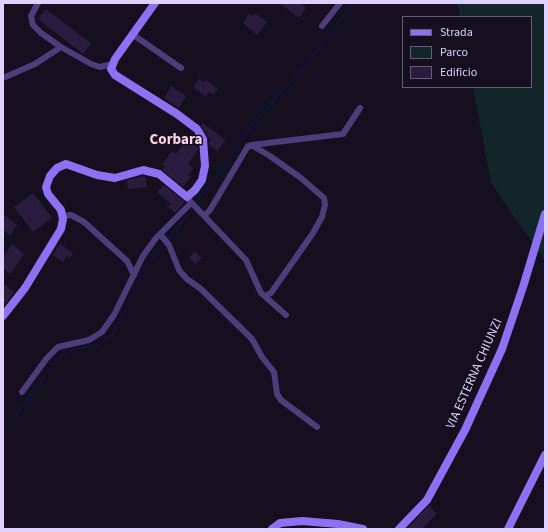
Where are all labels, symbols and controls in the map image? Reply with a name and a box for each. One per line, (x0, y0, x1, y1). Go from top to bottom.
legend (402, 16, 532, 88)
text: Strada (440, 24, 473, 41)
text: Parco (440, 44, 468, 61)
text: Edificio (440, 64, 477, 81)
district label: Corbara (150, 132, 202, 150)
street label: VIA ESTERNA CHIUNZI (444, 316, 506, 432)

